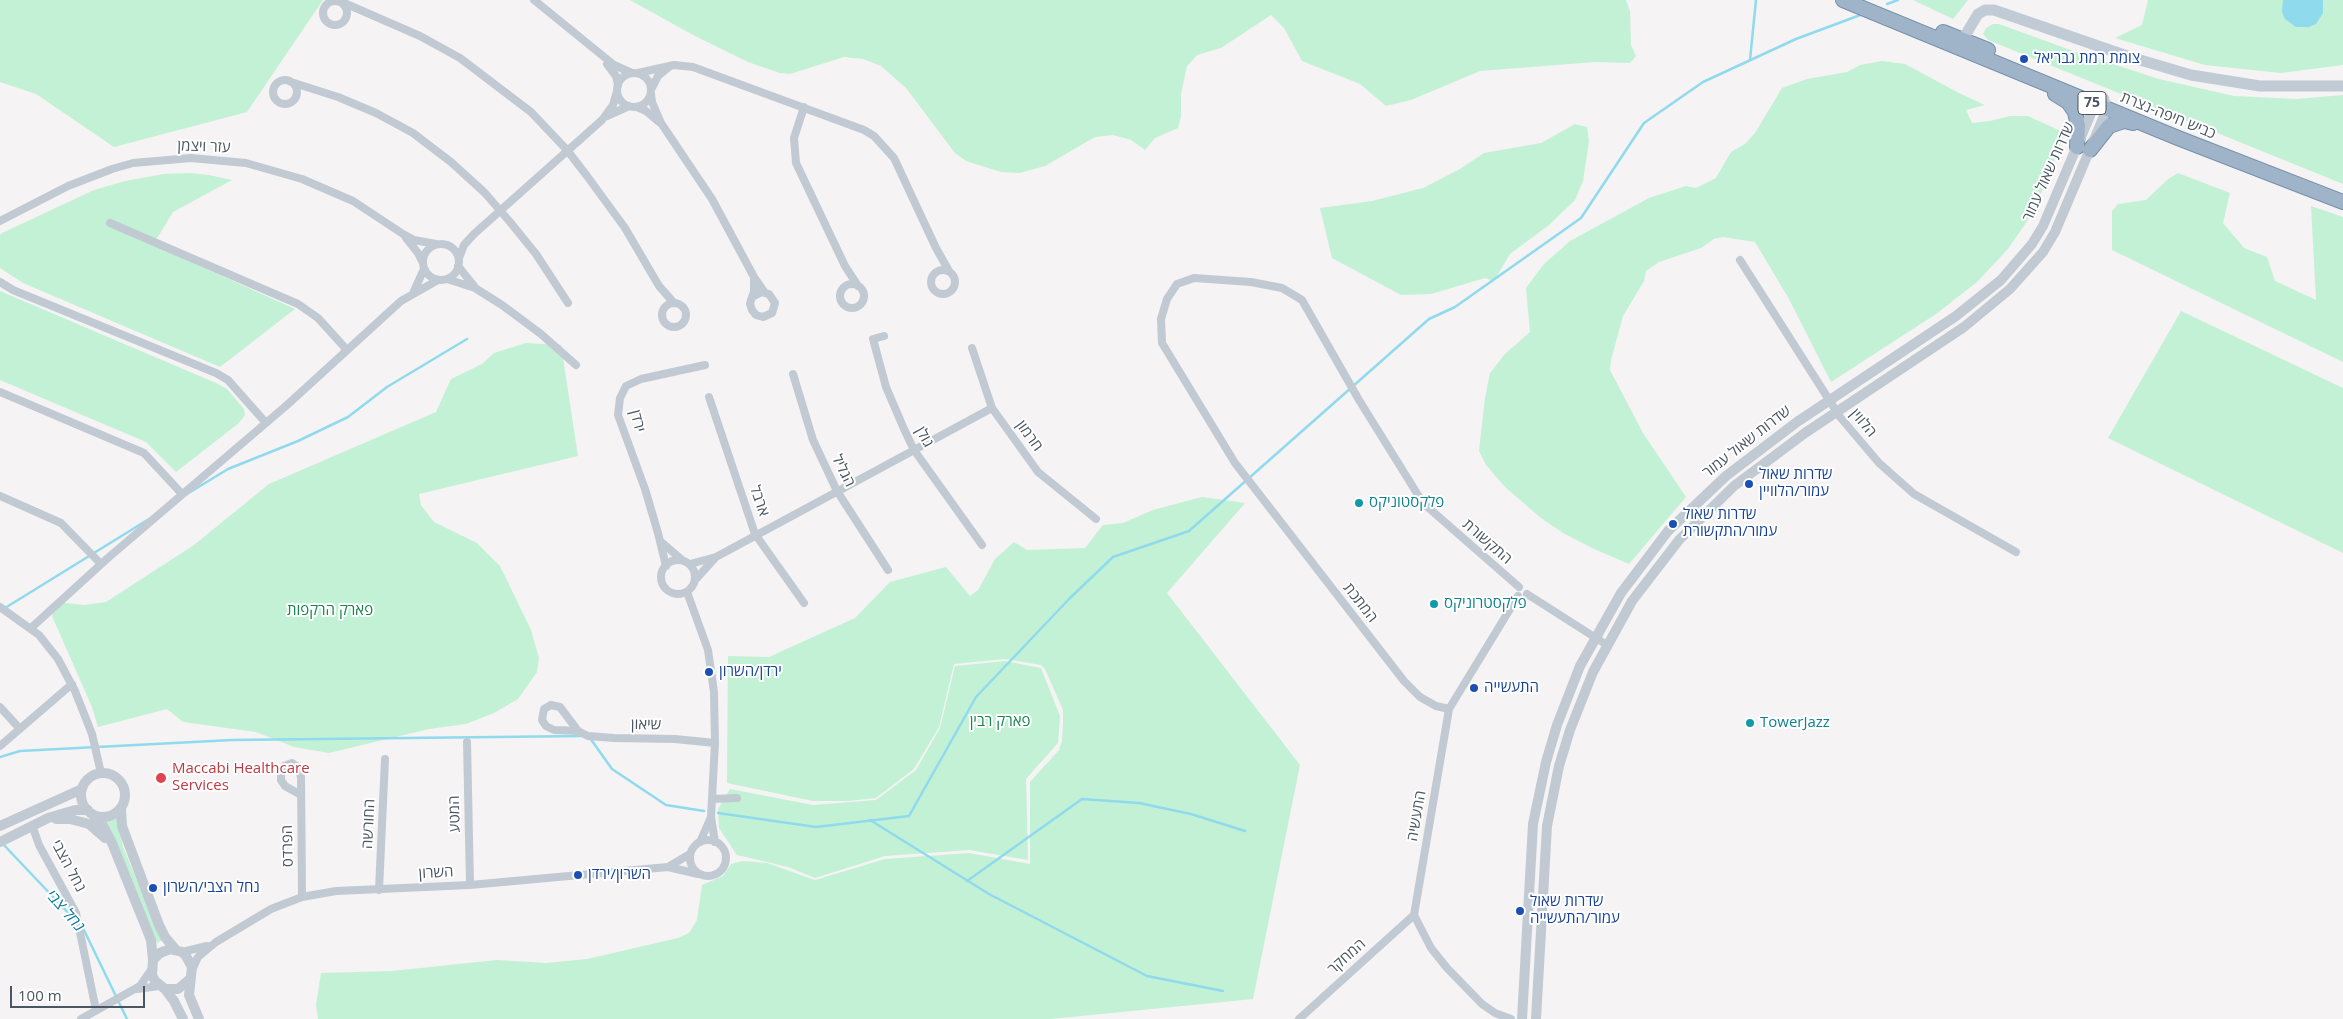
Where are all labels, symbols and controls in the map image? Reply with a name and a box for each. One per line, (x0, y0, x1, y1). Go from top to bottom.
place label: צומת רמת גבריאל (2034, 50, 2140, 68)
marker: צומת רמת גבריאל (2018, 53, 2030, 65)
street label: כביש חיפה-נצרת (2118, 89, 2218, 143)
road number: 75 (2078, 92, 2106, 115)
street label: שדרות שאול עמור (2019, 120, 2079, 224)
street label: עזר ויצמן (177, 137, 231, 157)
street label: שדרות שאול עמור (1699, 402, 1795, 482)
street label: הלווין (1846, 405, 1880, 441)
street label: ירדן (626, 408, 648, 434)
street label: חרמון (1012, 417, 1046, 455)
street label: גולן (911, 424, 937, 450)
street label: הגליל (828, 452, 858, 490)
place label: שדרות שאול עמור/הלוויין (1759, 466, 1832, 501)
marker: שדרות שאול עמור/הלוויין (1743, 478, 1755, 490)
street label: ארבל (745, 483, 773, 519)
place label: פלקסטוניקס (1369, 494, 1444, 512)
marker: פלקסטוניקס (1353, 497, 1365, 509)
place label: שדרות שאול עמור/התקשורת (1683, 506, 1777, 541)
street label: התקשורת (1459, 516, 1515, 568)
marker: שדרות שאול עמור/התקשורת (1667, 518, 1679, 530)
street label: המתכת (1339, 580, 1381, 626)
place label: פלקסטרוניקס (1444, 595, 1527, 613)
marker: פלקסטרוניקס (1428, 598, 1440, 610)
park label: פארק הרקפות (287, 602, 373, 620)
place label: ירדן/השרון (719, 663, 782, 681)
marker: ירדן/השרון (703, 666, 715, 678)
place label: התעשייה (1484, 679, 1539, 697)
marker: התעשייה (1468, 682, 1480, 694)
park label: פארק רבין (970, 713, 1030, 731)
place label: TowerJazz (1760, 714, 1830, 732)
street label: שיאון (631, 716, 661, 734)
marker: TowerJazz (1744, 717, 1756, 729)
place label: Maccabi Healthcare Services (172, 760, 310, 795)
marker: Maccabi Healthcare Services (154, 771, 168, 785)
street label: התעשיה (1404, 789, 1430, 843)
street label: המטע (446, 795, 464, 833)
street label: החורשה (359, 798, 379, 850)
street label: הפרדס (279, 825, 297, 867)
street label: נחל הצבי (47, 837, 89, 895)
street label: השרון (418, 863, 454, 883)
place label: השרון/ירדן (588, 866, 651, 884)
marker: השרון/ירדן (572, 869, 584, 881)
place label: נחל הצבי/השרון (163, 879, 260, 897)
marker: נחל הצבי/השרון (147, 882, 159, 894)
water label: נחל צבי (42, 886, 88, 936)
place label: שדרות שאול עמור/התעשייה (1530, 893, 1620, 928)
marker: שדרות שאול עמור/התעשייה (1514, 905, 1526, 917)
street label: המחקר (1324, 935, 1370, 979)
scale bar (12, 976, 148, 1008)
text: 100 m (18, 985, 62, 1005)

